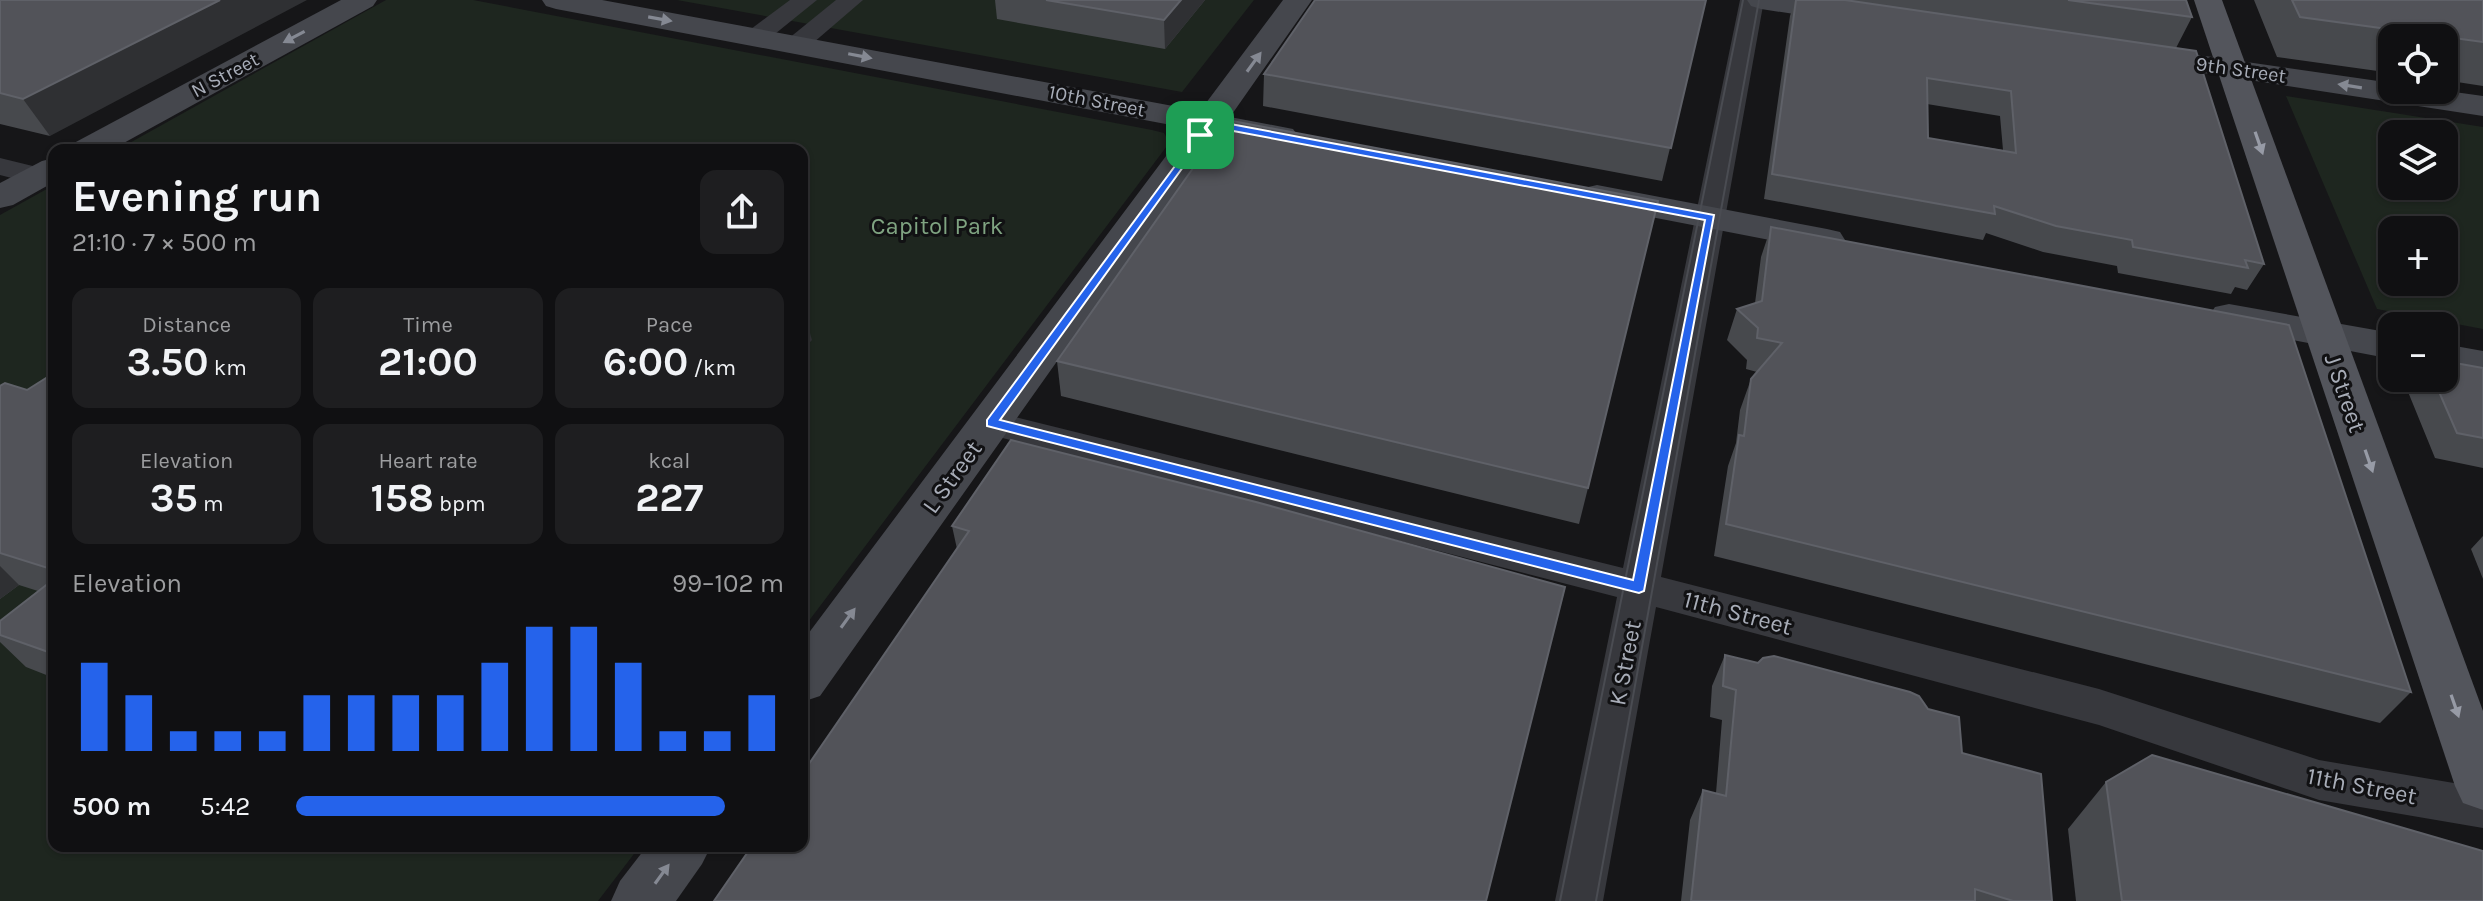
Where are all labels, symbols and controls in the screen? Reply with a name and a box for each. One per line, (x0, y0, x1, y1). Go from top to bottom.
one-way arrow (648, 14, 673, 26)
map controls (2378, 24, 2458, 392)
button: locate (2378, 24, 2458, 104)
one-way arrow (283, 31, 306, 44)
street label: N Street (187, 47, 263, 102)
one-way arrow (848, 51, 873, 63)
one-way arrow (1245, 51, 1261, 72)
street label: 9th Street (2194, 52, 2288, 88)
one-way arrow (2338, 79, 2363, 92)
street label: 10th Street (1047, 80, 1148, 122)
pin (1166, 101, 1234, 169)
icon: arrive (1178, 113, 1222, 157)
button: layers (2378, 120, 2458, 200)
one-way arrow (2253, 131, 2265, 155)
button: share (700, 170, 784, 254)
text: Evening run (72, 171, 322, 222)
park label: Capitol Park (871, 212, 1003, 240)
button: + (2378, 216, 2458, 296)
text: 21:10 · 7 × 500 m (72, 227, 257, 258)
text: Distance (142, 312, 231, 338)
text: Time (403, 312, 453, 338)
text: Pace (646, 312, 693, 338)
button: − (2378, 312, 2458, 392)
text: 3.50 (127, 338, 209, 385)
text: 21:00 (378, 338, 478, 385)
text: 6:00 (603, 338, 688, 385)
street label: J Street (2319, 350, 2371, 436)
text: km (209, 355, 247, 381)
text: /km (688, 355, 736, 381)
street label: L Street (916, 435, 988, 519)
text: Elevation (140, 448, 233, 474)
text: Heart rate (378, 448, 478, 474)
text: kcal (648, 448, 690, 474)
one-way arrow (2363, 449, 2375, 473)
text: 35 (150, 474, 198, 521)
text: 158 (370, 474, 434, 521)
text: 227 (635, 474, 703, 521)
text: m (198, 491, 224, 517)
text: bpm (434, 491, 486, 517)
text: Elevation (72, 568, 182, 599)
text: 99–102 m (672, 568, 784, 599)
street label: 11th Street (1681, 585, 1795, 641)
one-way arrow (840, 608, 855, 629)
street label: K Street (1603, 618, 1647, 708)
one-way arrow (2449, 695, 2461, 719)
street label: 11th Street (2305, 762, 2419, 810)
text: 500 m (72, 791, 151, 822)
text: 5:42 (200, 791, 250, 822)
one-way arrow (653, 863, 669, 884)

